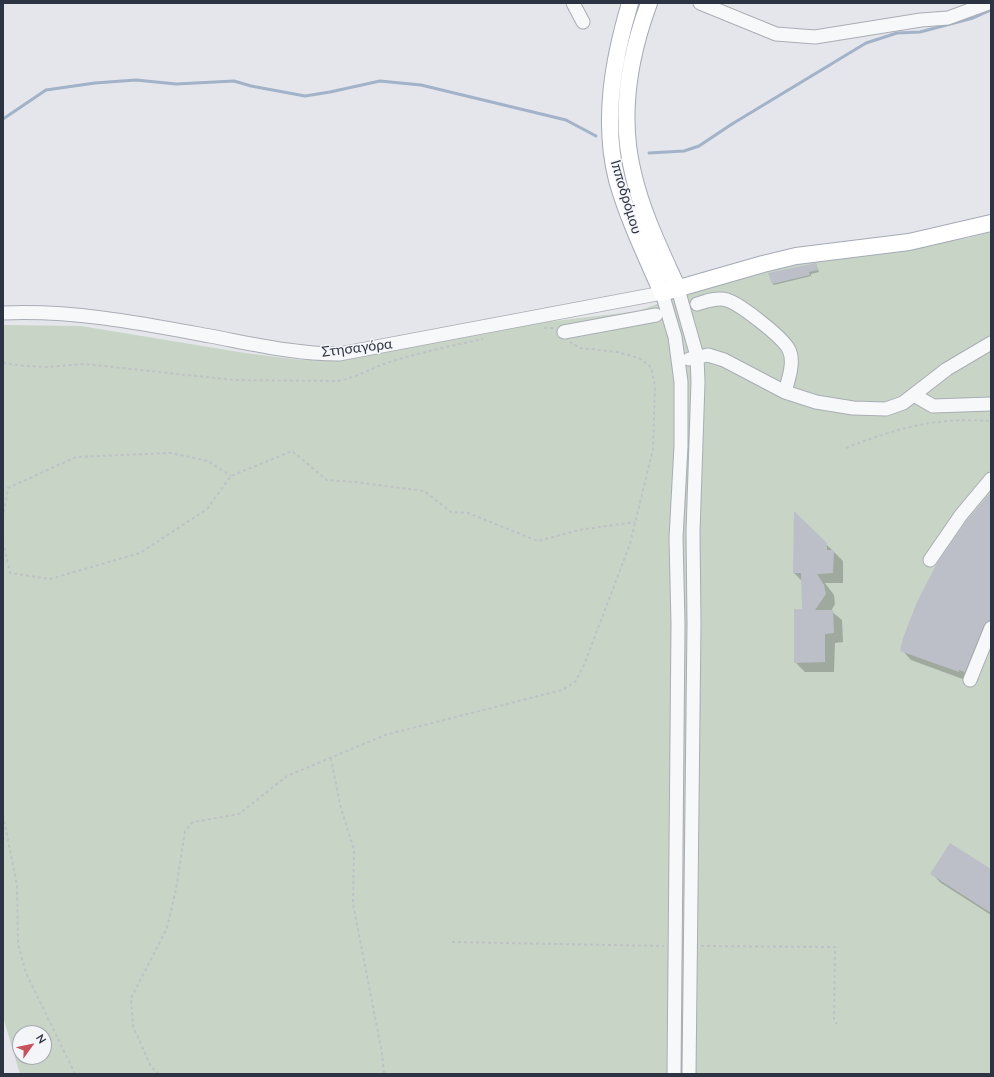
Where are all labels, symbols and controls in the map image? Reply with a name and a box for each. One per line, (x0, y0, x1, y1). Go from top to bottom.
street label: Ιπποδρόμου (607, 158, 645, 236)
street label: Στησαγόρα (321, 335, 393, 361)
north arrow (12, 1025, 52, 1065)
text: N (34, 1032, 49, 1046)

